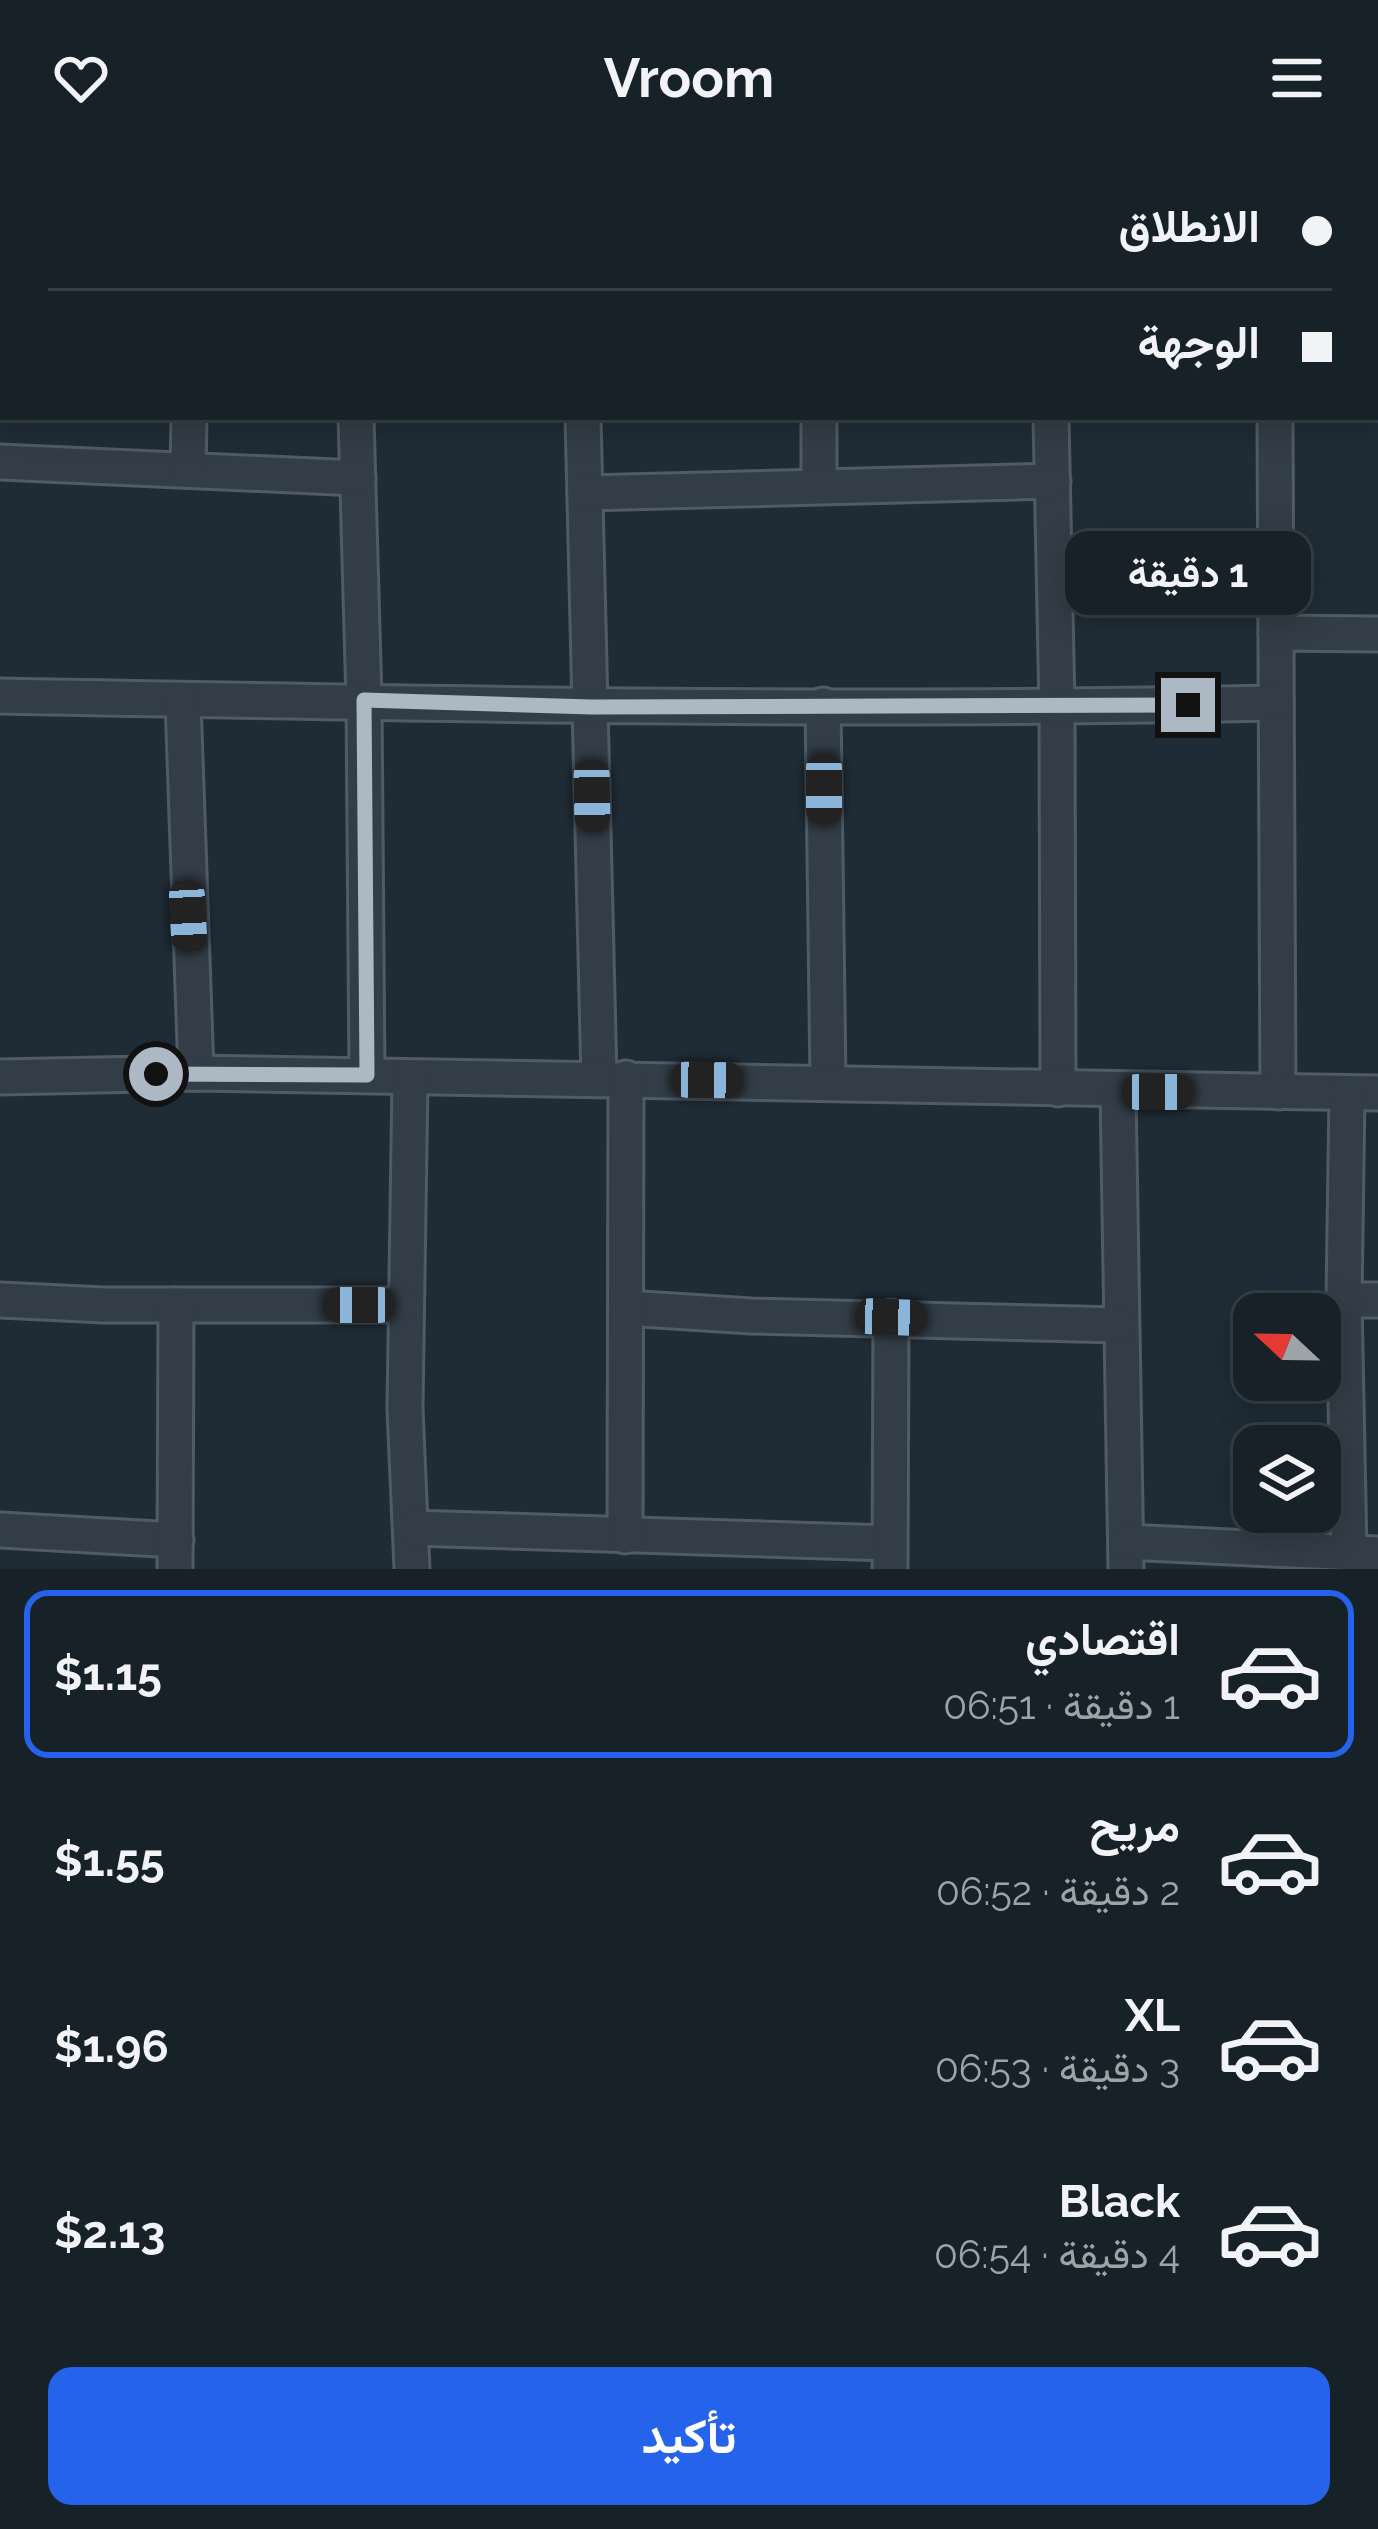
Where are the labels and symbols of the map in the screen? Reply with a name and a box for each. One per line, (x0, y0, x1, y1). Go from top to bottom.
callout: 1 دقيقة (1065, 531, 1311, 615)
route end (1161, 678, 1215, 732)
car (806, 753, 842, 825)
car (573, 760, 611, 832)
car (168, 879, 208, 953)
route start (129, 1047, 183, 1101)
car (671, 1061, 743, 1099)
car (1122, 1074, 1194, 1110)
car (323, 1287, 395, 1323)
north arrow (1233, 1293, 1341, 1401)
car (854, 1298, 928, 1336)

